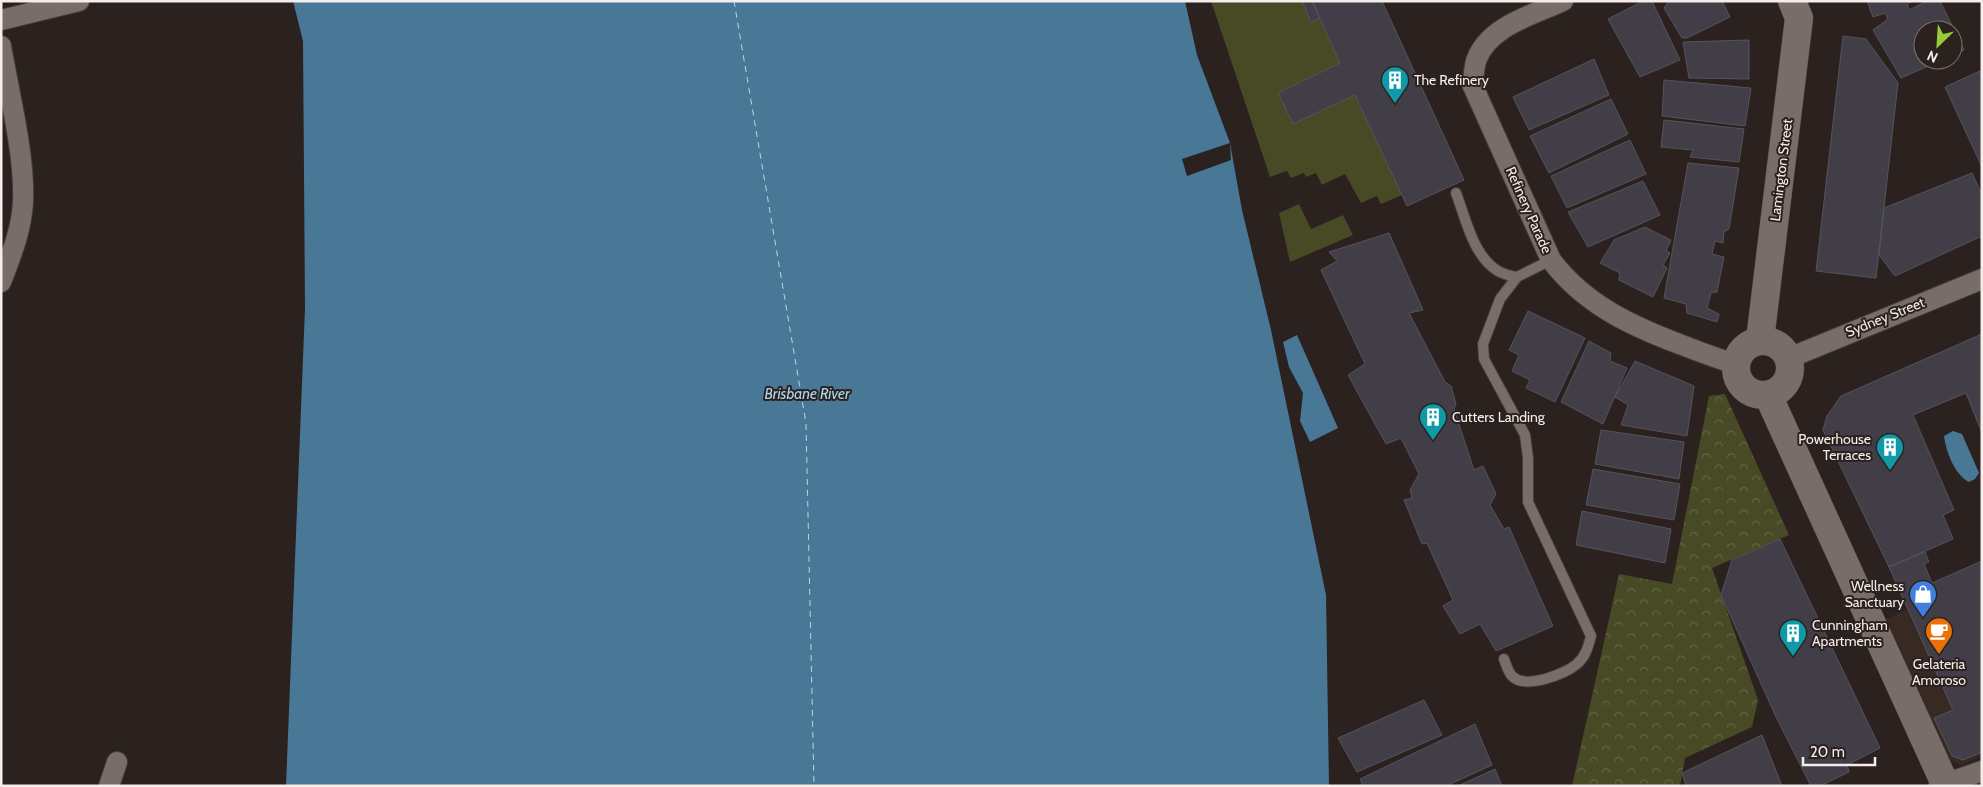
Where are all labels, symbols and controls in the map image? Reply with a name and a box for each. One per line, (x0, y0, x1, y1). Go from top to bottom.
north arrow (1913, 20, 1963, 70)
text: N (1924, 47, 1941, 67)
building icon: The Refinery (1380, 65, 1410, 104)
place label: The Refinery (1414, 71, 1489, 89)
street label: Lamington Street (1766, 117, 1796, 222)
street label: Refinery Parade (1502, 164, 1556, 256)
street label: Sydney Street (1843, 293, 1927, 341)
water label: Brisbane River (764, 385, 851, 403)
building icon: Cutters Landing (1418, 402, 1448, 441)
place label: Cutters Landing (1452, 408, 1546, 426)
place label: Powerhouse Terraces (1798, 430, 1871, 464)
building icon: Powerhouse Terraces (1875, 432, 1905, 471)
place label: Wellness Sanctuary (1845, 577, 1904, 611)
shop icon: Wellness Sanctuary (1908, 579, 1938, 618)
place label: Cunningham Apartments (1812, 616, 1888, 650)
cafe icon: Gelateria Amoroso (1924, 616, 1954, 655)
building icon: Cunningham Apartments (1778, 618, 1808, 657)
place label: Gelateria Amoroso (1912, 655, 1966, 689)
scale bar (1803, 734, 1876, 766)
text: 20 m (1810, 743, 1845, 761)

